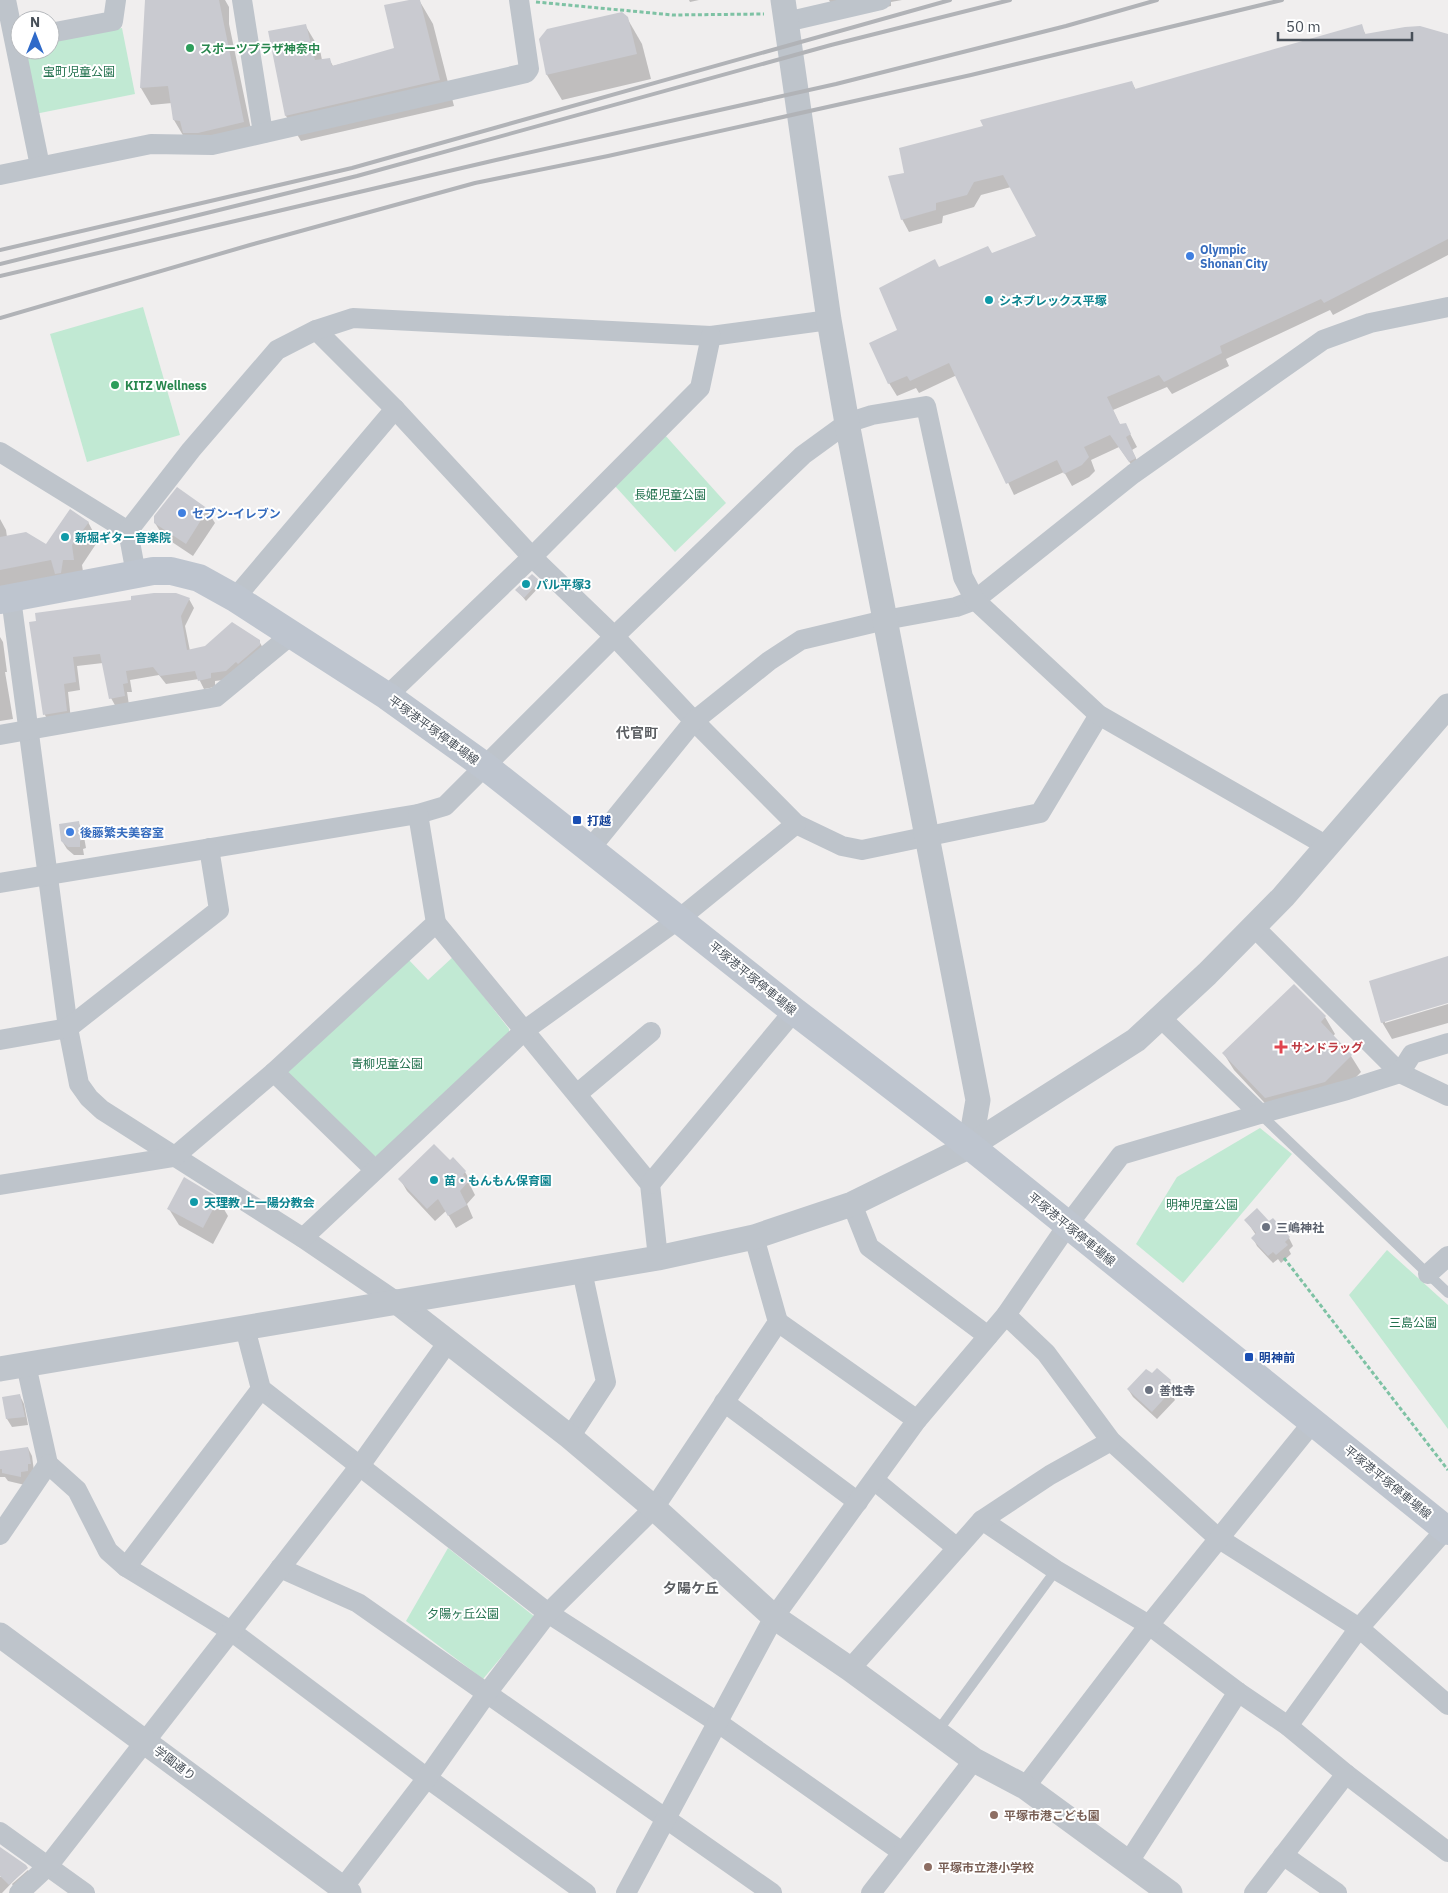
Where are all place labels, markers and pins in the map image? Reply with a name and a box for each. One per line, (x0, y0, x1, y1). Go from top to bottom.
place label: スポーツプラザ神奈中 (200, 41, 320, 56)
marker: スポーツプラザ神奈中 (184, 42, 196, 54)
place label: Olympic Shonan City (1200, 242, 1268, 271)
marker: Olympic Shonan City (1184, 250, 1196, 262)
place label: シネプレックス平塚 (999, 293, 1107, 308)
marker: シネプレックス平塚 (983, 294, 995, 306)
place label: KITZ Wellness (125, 378, 207, 393)
marker: KITZ Wellness (109, 379, 121, 391)
place label: セブン-イレブン (192, 506, 281, 521)
marker: セブン-イレブン (176, 507, 188, 519)
place label: 新堀ギター音楽院 (75, 530, 171, 545)
marker: 新堀ギター音楽院 (59, 531, 71, 543)
place label: パル平塚3 (536, 577, 591, 592)
marker: パル平塚3 (520, 578, 532, 590)
place label: 打越 (587, 813, 611, 828)
marker: 打越 (571, 814, 583, 826)
place label: 後藤繁夫美容室 (80, 825, 164, 840)
marker: 後藤繁夫美容室 (64, 826, 76, 838)
place label: サンドラッグ (1291, 1040, 1363, 1055)
marker: サンドラッグ (1275, 1041, 1287, 1053)
place label: 苗・もんもん保育園 (444, 1173, 552, 1188)
marker: 苗・もんもん保育園 (428, 1174, 440, 1186)
place label: 天理教 上一陽分教会 (204, 1195, 315, 1210)
marker: 天理教 上一陽分教会 (188, 1196, 200, 1208)
place label: 三嶋神社 (1276, 1220, 1324, 1235)
marker: 三嶋神社 (1260, 1221, 1272, 1233)
place label: 明神前 (1259, 1350, 1295, 1365)
marker: 明神前 (1243, 1351, 1255, 1363)
place label: 善性寺 (1159, 1383, 1195, 1398)
marker: 善性寺 (1143, 1384, 1155, 1396)
place label: 平塚市港こども園 (1004, 1808, 1100, 1823)
marker: 平塚市港こども園 (988, 1809, 1000, 1821)
place label: 平塚市立港小学校 (938, 1860, 1034, 1875)
marker: 平塚市立港小学校 (922, 1861, 934, 1873)

